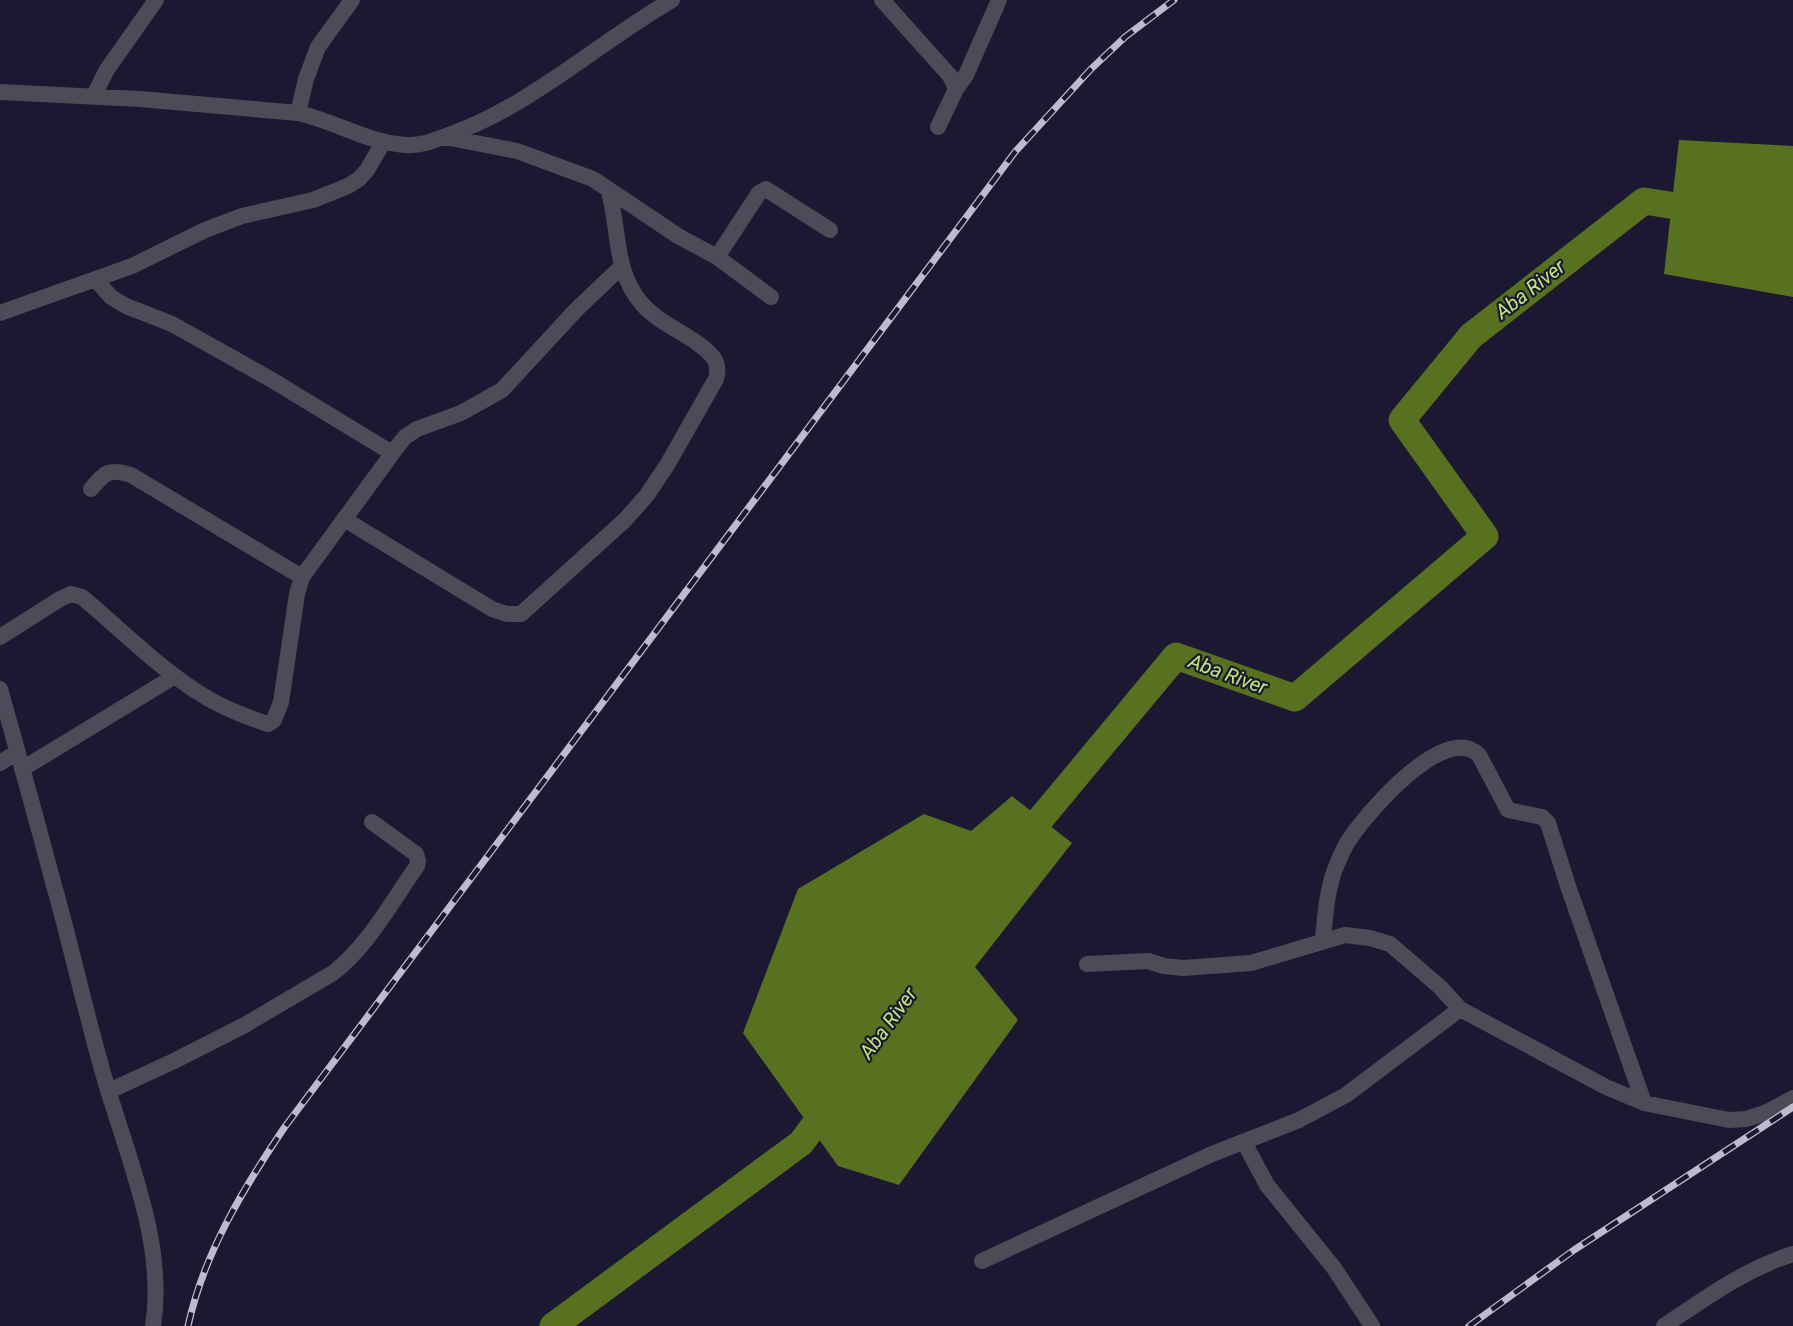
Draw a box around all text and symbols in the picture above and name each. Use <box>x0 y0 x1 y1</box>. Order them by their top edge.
water label: Aba River <box>1490 253 1571 324</box>
water label: Aba River <box>1185 648 1272 700</box>
water label: Aba River <box>854 982 923 1064</box>

